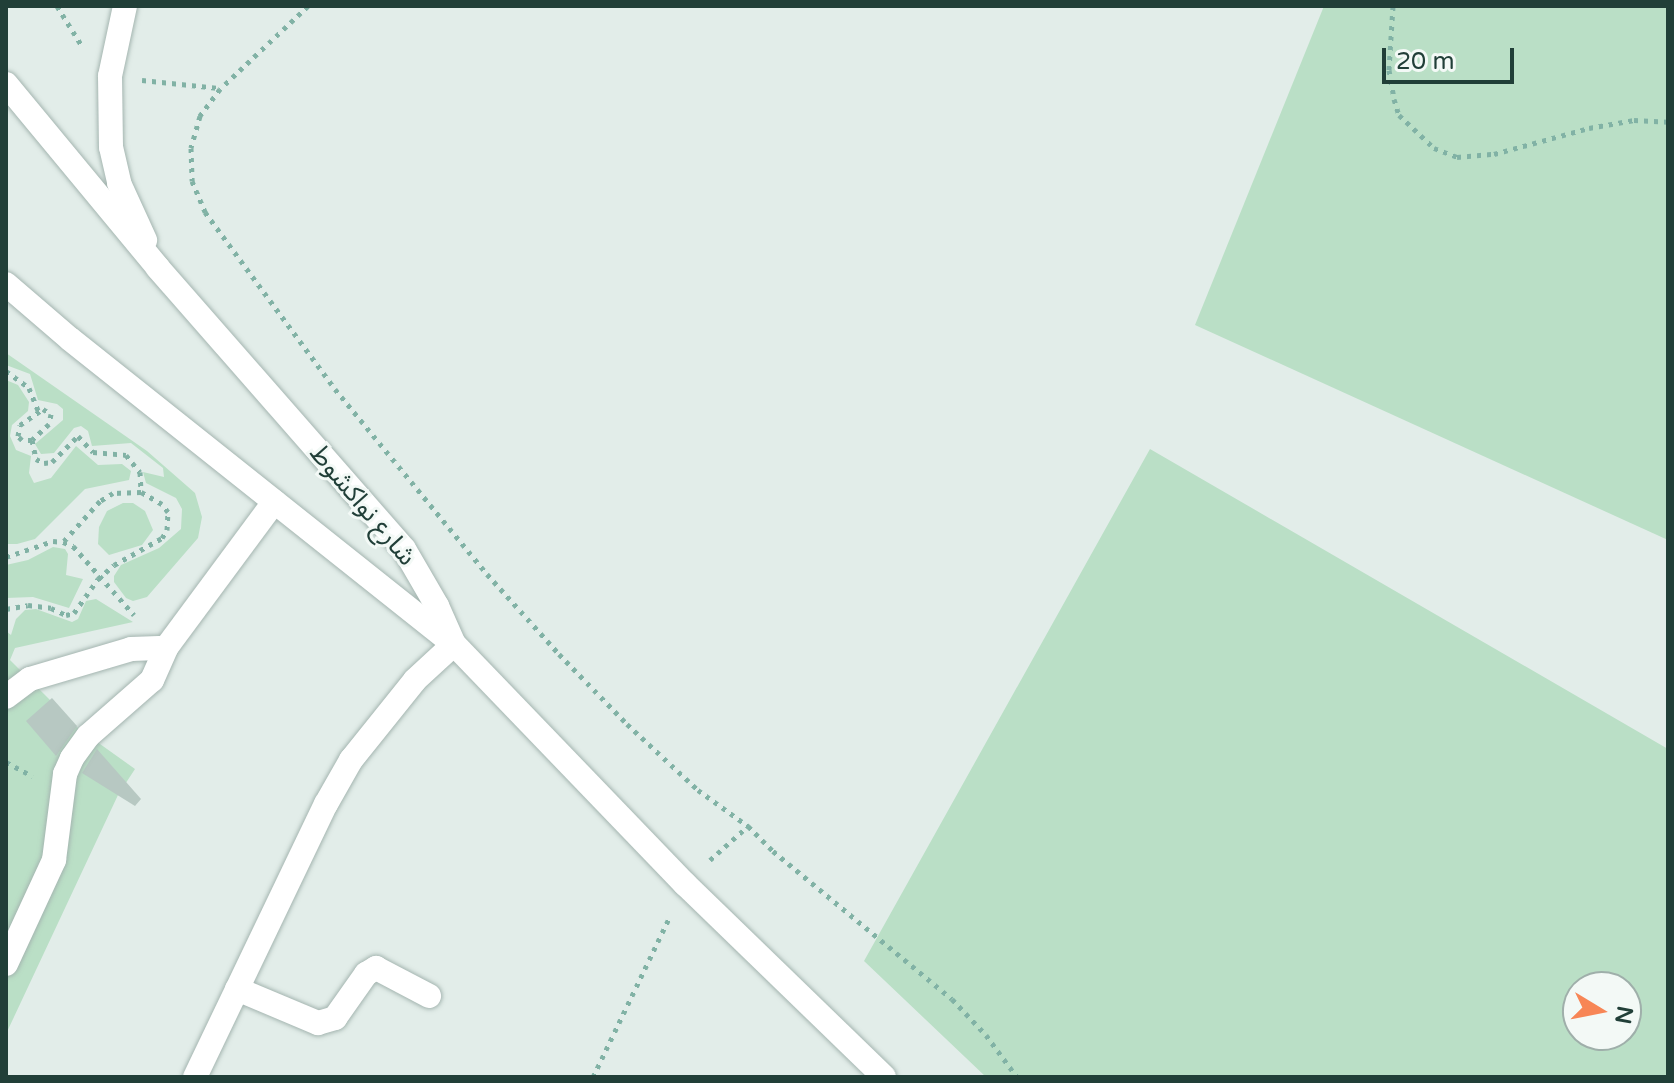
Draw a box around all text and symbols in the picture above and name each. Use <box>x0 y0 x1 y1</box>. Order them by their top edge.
scale bar <box>1386 32 1518 82</box>
text: 20 m <box>1396 47 1454 76</box>
street label: شارع نواكشوط <box>303 438 423 572</box>
north arrow <box>1562 971 1642 1051</box>
text: N <box>1609 1004 1638 1026</box>

